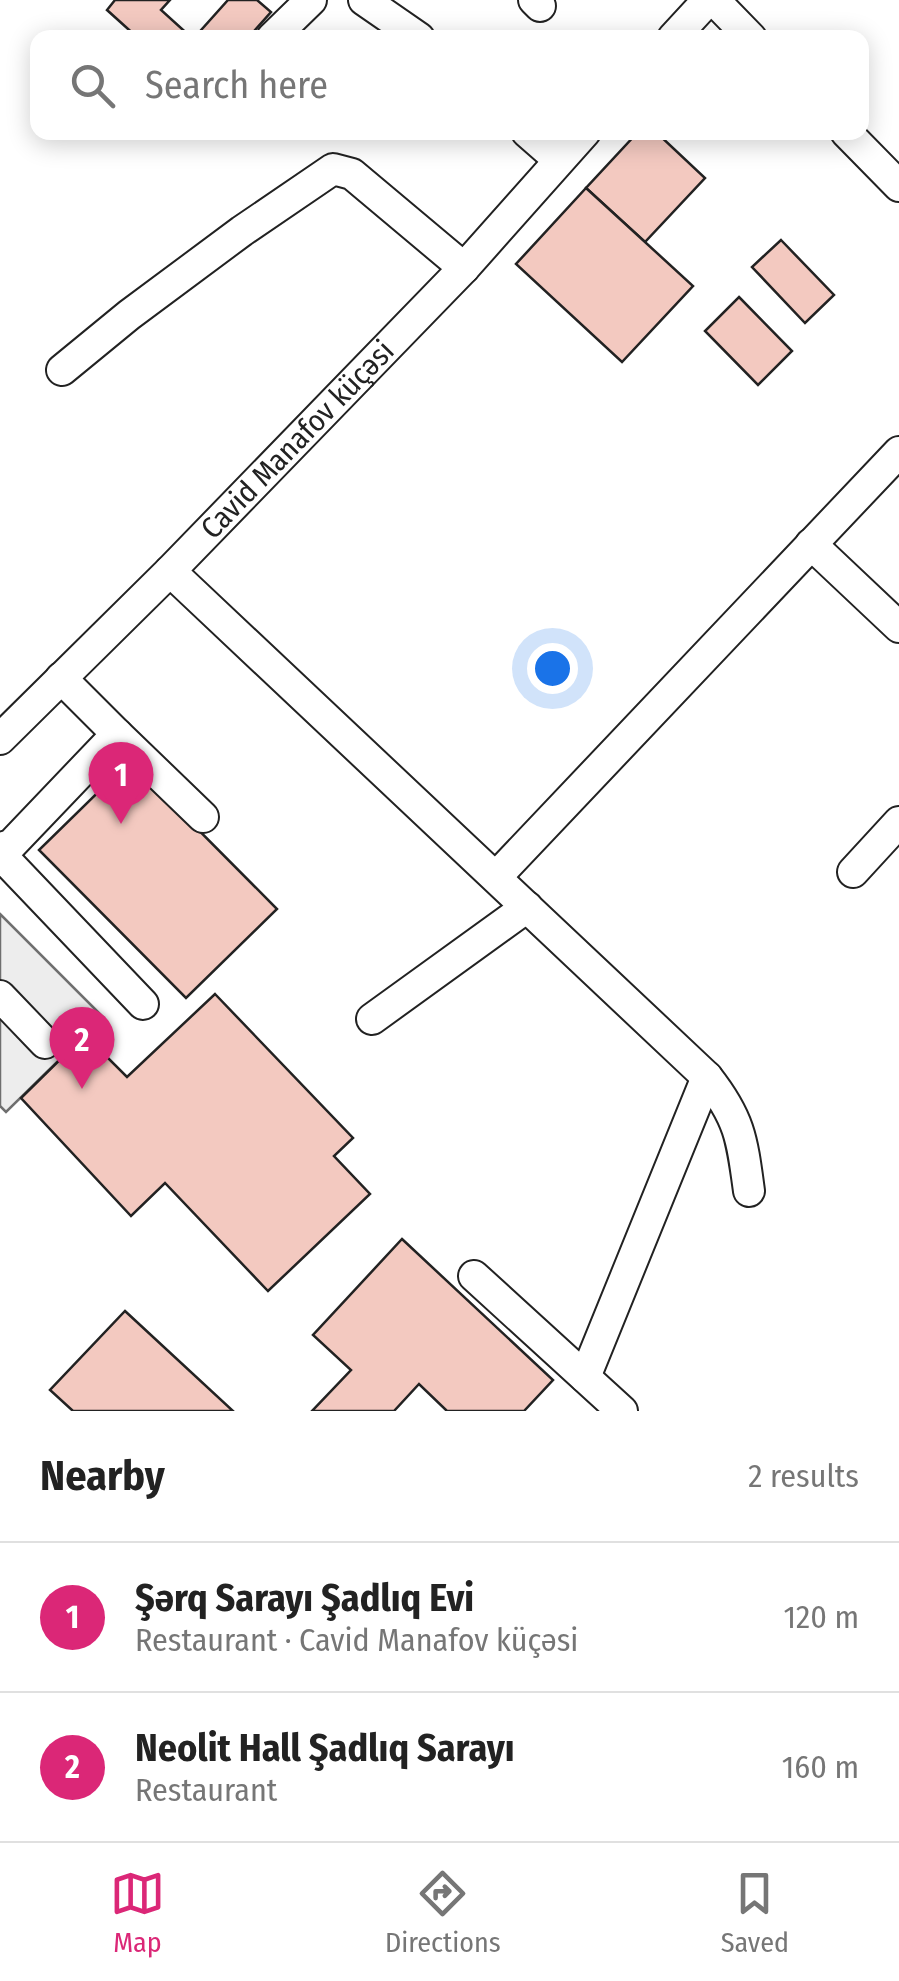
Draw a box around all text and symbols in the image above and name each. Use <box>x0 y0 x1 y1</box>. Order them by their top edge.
search box <box>30 30 869 140</box>
icon: search <box>65 58 120 113</box>
text: Search here <box>145 62 328 108</box>
street label: Cavid Manafov küçəsi <box>193 333 402 546</box>
your location <box>527 643 578 694</box>
pin: 1 <box>88 742 154 824</box>
pin: 2 <box>49 1006 114 1089</box>
text: Nearby <box>40 1451 165 1501</box>
text: 2 results <box>748 1457 859 1495</box>
text: Şərq Sarayı Şadlıq Evi <box>135 1575 474 1621</box>
text: 1 <box>66 1598 79 1636</box>
text: 120 m <box>784 1598 859 1636</box>
text: Restaurant · Cavid Manafov küçəsi <box>135 1621 578 1659</box>
text: Neolit Hall Şadlıq Sarayı <box>135 1725 515 1771</box>
text: 2 <box>65 1748 80 1786</box>
text: 160 m <box>782 1748 859 1786</box>
text: Restaurant <box>135 1771 277 1809</box>
tab: Map <box>110 1866 165 1959</box>
tab: Directions <box>385 1866 501 1959</box>
tab: Saved <box>721 1866 789 1959</box>

